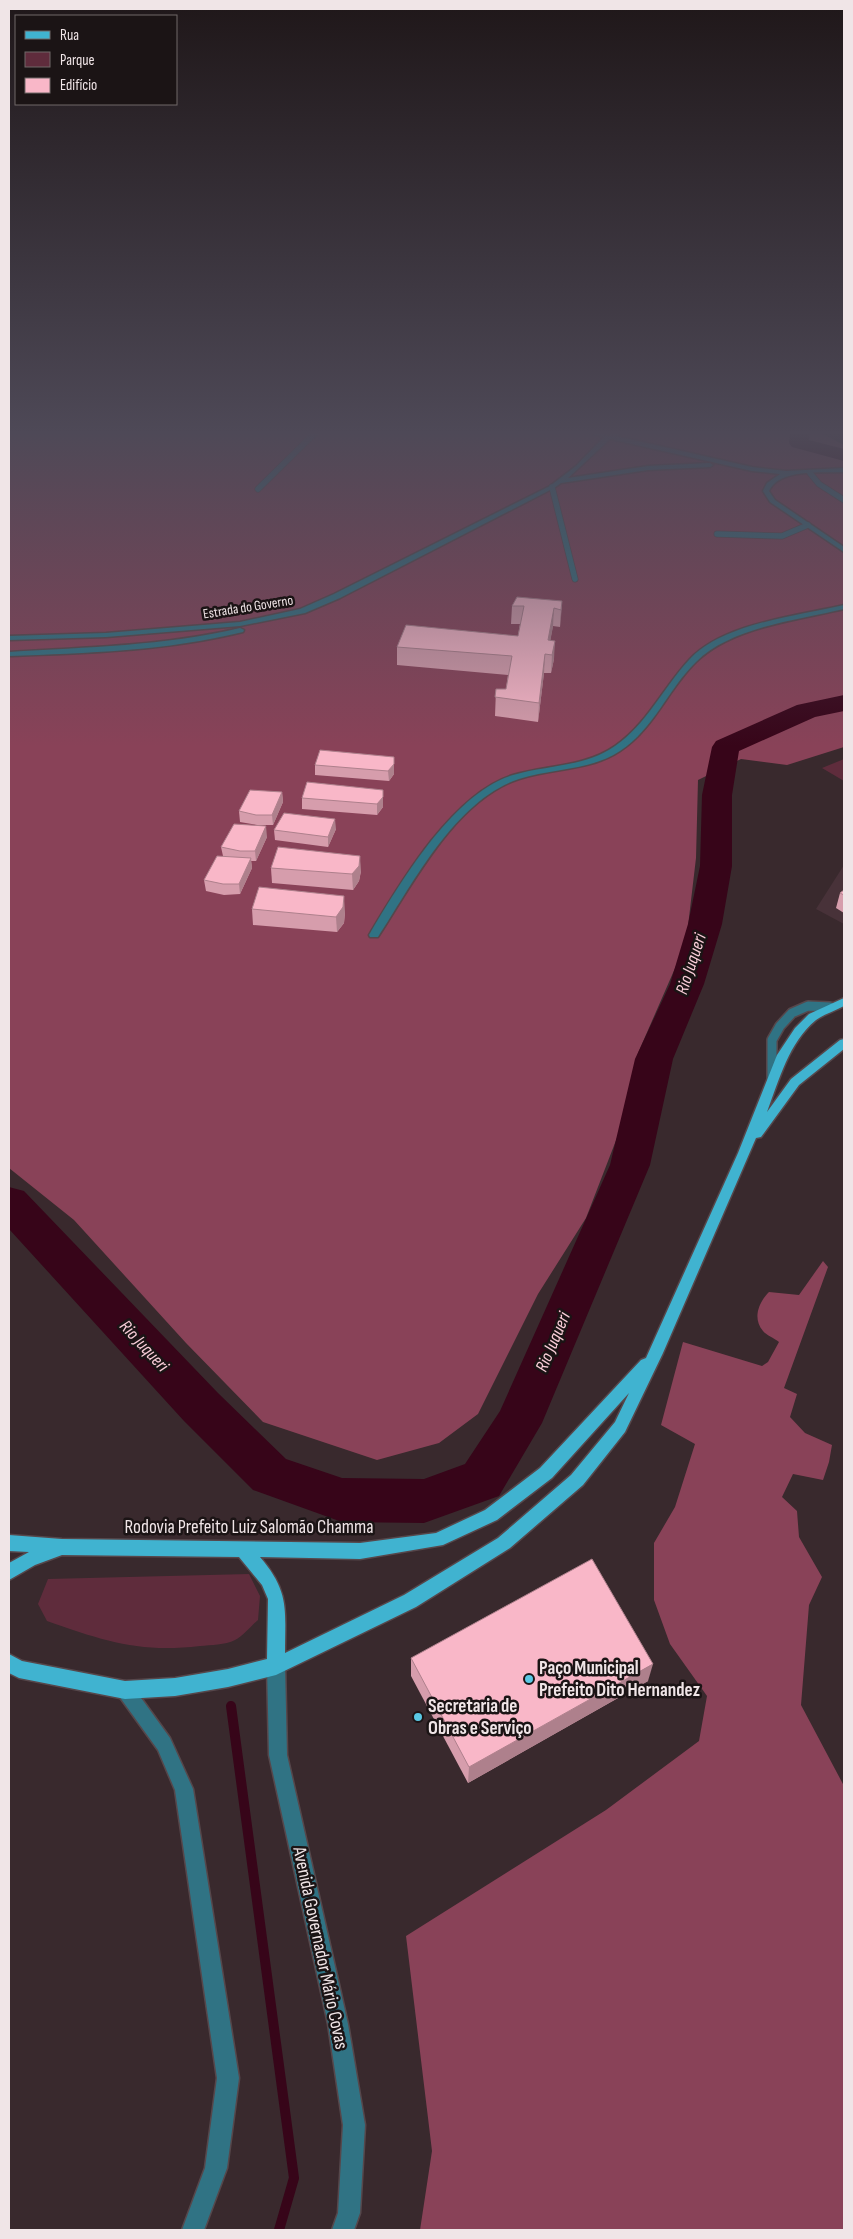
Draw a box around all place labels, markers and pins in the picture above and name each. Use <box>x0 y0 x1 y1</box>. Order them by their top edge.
place label: Paço Municipal Prefeito Dito Hernandez <box>539 1657 700 1702</box>
marker: Paço Municipal Prefeito Dito Hernandez <box>523 1673 535 1685</box>
place label: Secretaria de Obras e Serviço <box>428 1695 532 1740</box>
marker: Secretaria de Obras e Serviço <box>412 1711 424 1723</box>

